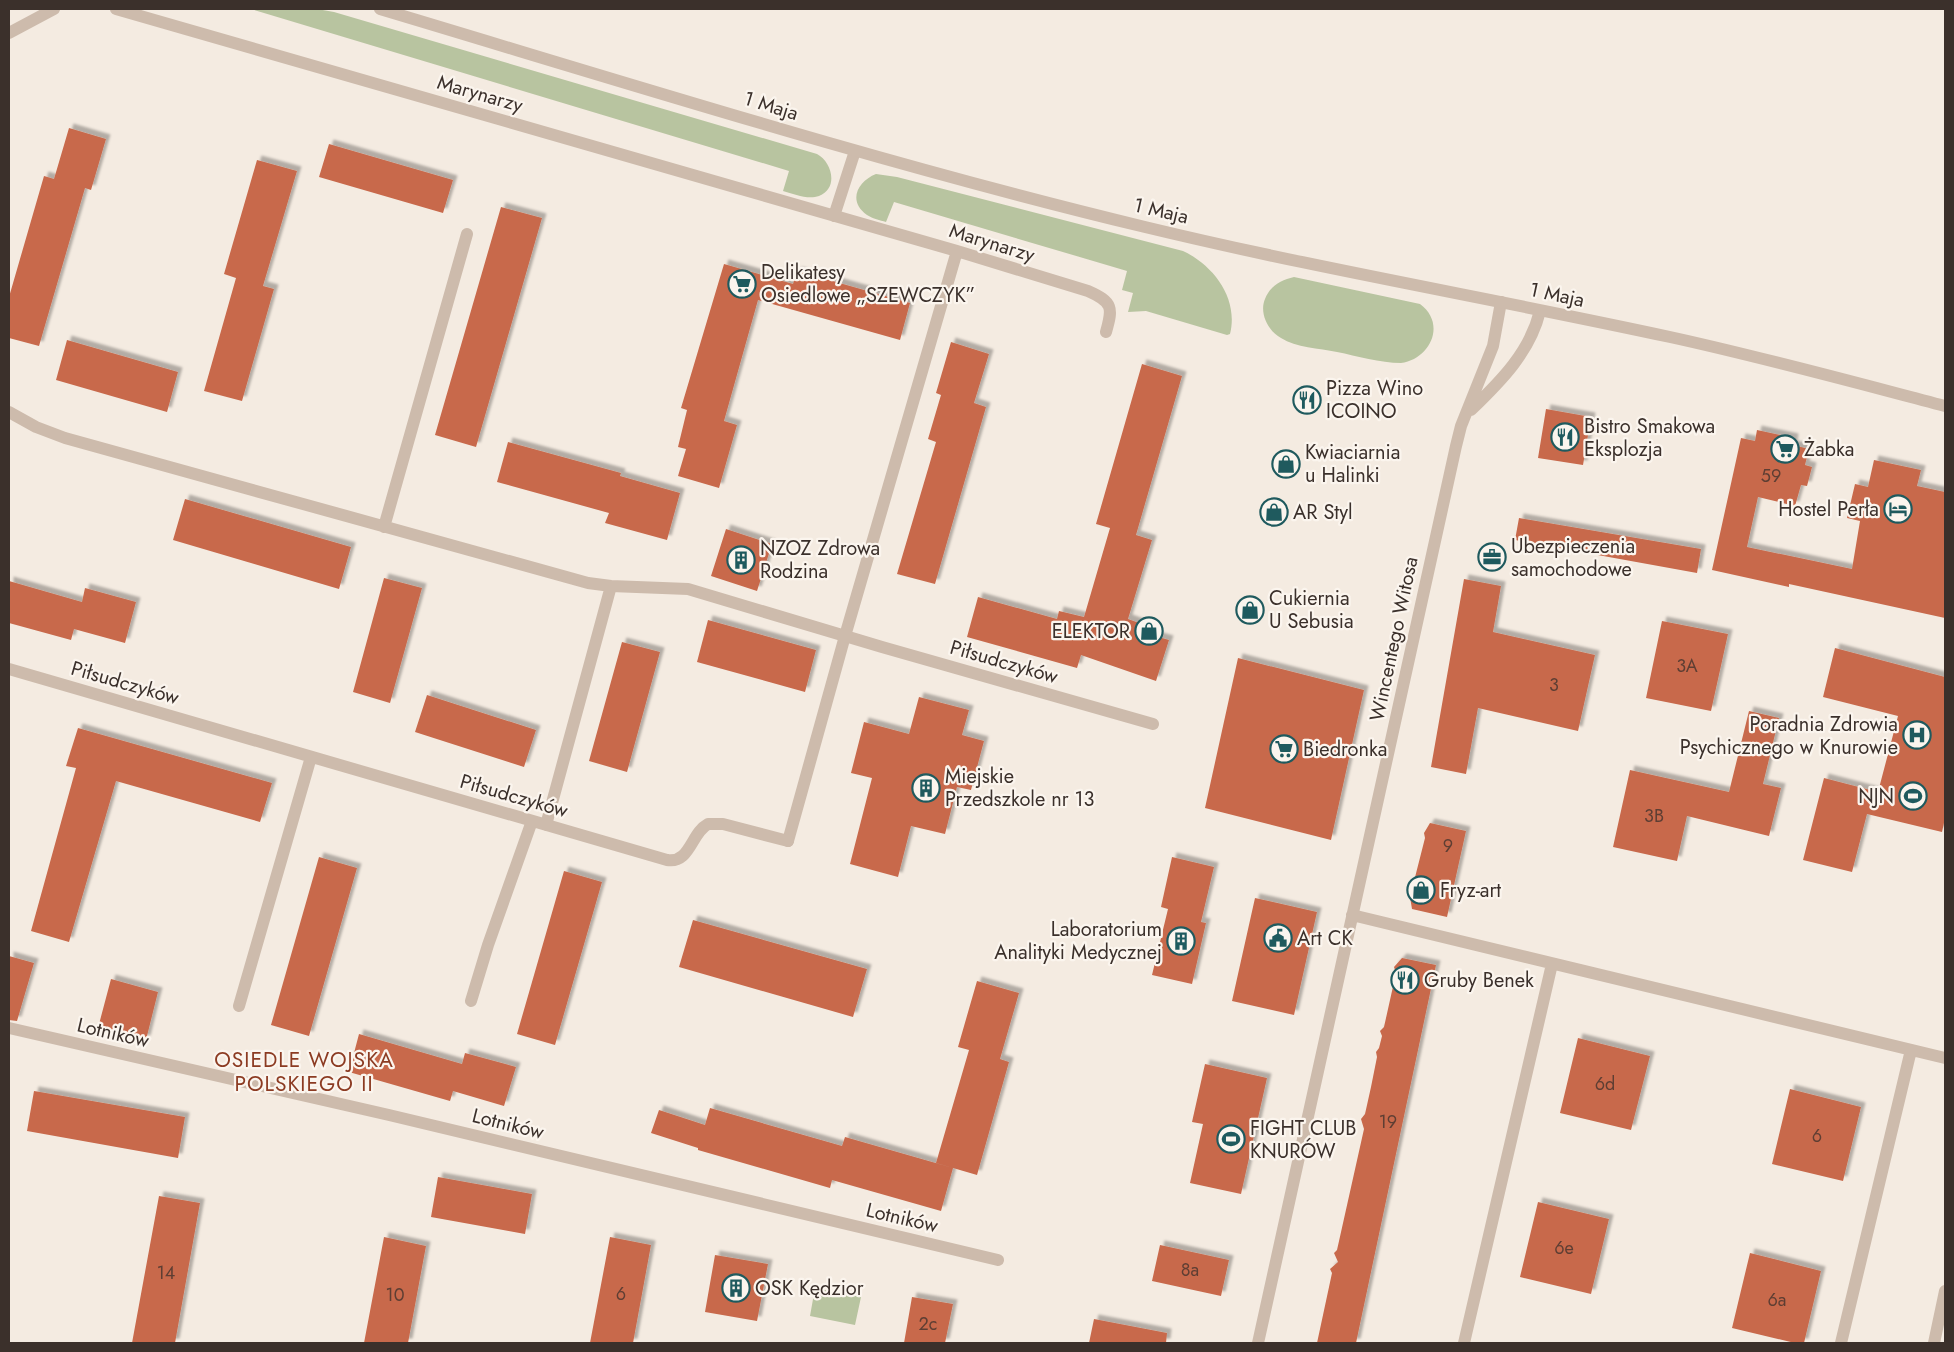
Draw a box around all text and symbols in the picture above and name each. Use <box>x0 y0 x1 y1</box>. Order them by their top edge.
street label: Marynarzy <box>434 68 526 120</box>
street label: 1 Maja <box>740 84 802 128</box>
street label: 1 Maja <box>1131 191 1191 231</box>
street label: Marynarzy <box>946 216 1038 270</box>
place label: Delikatesy Osiedlowe „SZEWCZYK” <box>761 258 975 310</box>
supermarket icon: Delikatesy Osiedlowe „SZEWCZYK” <box>727 269 757 299</box>
street label: 1 Maja <box>1527 275 1587 315</box>
place label: Pizza Wino ICOINO <box>1326 374 1423 426</box>
restaurant icon: Pizza Wino ICOINO <box>1292 385 1322 415</box>
place label: Bistro Smakowa Eksplozja <box>1584 412 1715 464</box>
restaurant icon: Bistro Smakowa Eksplozja <box>1550 422 1580 452</box>
supermarket icon: Żabka <box>1770 434 1800 464</box>
place label: Żabka <box>1804 435 1854 464</box>
place label: Kwiaciarnia u Halinki <box>1305 438 1400 490</box>
shop icon: Kwiaciarnia u Halinki <box>1271 449 1301 479</box>
house number: 59 <box>1761 463 1781 489</box>
hotel icon: Hostel Perła <box>1883 494 1913 524</box>
place label: Hostel Perła <box>1778 495 1879 524</box>
shop icon: AR Styl <box>1259 497 1289 527</box>
place label: AR Styl <box>1293 498 1353 527</box>
place label: Ubezpieczenia samochodowe <box>1511 532 1635 584</box>
place label: NZOZ Zdrowa Rodzina <box>760 534 880 586</box>
office icon: Ubezpieczenia samochodowe <box>1477 542 1507 572</box>
building icon: NZOZ Zdrowa Rodzina <box>726 545 756 575</box>
street label: Wincentego Witosa <box>1362 554 1426 724</box>
place label: Cukiernia U Sebusia <box>1269 584 1354 636</box>
shop icon: Cukiernia U Sebusia <box>1235 595 1265 625</box>
shop icon: ELEKTOR <box>1134 616 1164 646</box>
place label: ELEKTOR <box>1052 617 1130 646</box>
street label: Piłsudczyków <box>947 633 1062 691</box>
house number: 3A <box>1676 653 1698 679</box>
street label: Piłsudczyków <box>68 654 183 712</box>
house number: 3 <box>1549 672 1559 698</box>
place label: Poradnia Zdrowia Psychicznego w Knurowie <box>1680 710 1898 762</box>
hospital icon: Poradnia Zdrowia Psychicznego w Knurowie <box>1902 720 1932 750</box>
supermarket icon: Biedronka <box>1269 734 1299 764</box>
place label: Biedronka <box>1303 735 1387 764</box>
place label: Miejskie Przedszkole nr 13 <box>945 762 1095 814</box>
street label: Piłsudczyków <box>457 767 572 825</box>
building icon: Miejskie Przedszkole nr 13 <box>911 773 941 803</box>
sports icon: NJN <box>1898 781 1928 811</box>
place label: NJN <box>1858 782 1894 811</box>
house number: 3B <box>1644 803 1664 829</box>
house number: 9 <box>1443 833 1453 859</box>
shop icon: Fryz-art <box>1406 875 1436 905</box>
place label: Fryz-art <box>1440 876 1501 905</box>
place label: Laboratorium Analityki Medycznej <box>994 915 1162 967</box>
public building icon: Art CK <box>1263 923 1293 953</box>
place label: Art CK <box>1297 924 1354 953</box>
building icon: Laboratorium Analityki Medycznej <box>1166 926 1196 956</box>
restaurant icon: Gruby Benek <box>1390 965 1420 995</box>
place label: Gruby Benek <box>1424 966 1534 995</box>
street label: Lotników <box>74 1011 152 1055</box>
district label: OSIEDLE WOJSKA POLSKIEGO II <box>214 1045 394 1099</box>
house number: 6d <box>1595 1071 1615 1097</box>
street label: Lotników <box>469 1101 547 1147</box>
house number: 19 <box>1379 1109 1397 1135</box>
place label: FIGHT CLUB KNURÓW <box>1250 1114 1356 1166</box>
house number: 6 <box>1812 1123 1822 1149</box>
sports icon: FIGHT CLUB KNURÓW <box>1216 1124 1246 1154</box>
street label: Lotników <box>863 1196 941 1240</box>
house number: 6e <box>1554 1235 1574 1261</box>
house number: 8a <box>1181 1257 1199 1283</box>
house number: 14 <box>157 1260 175 1286</box>
building icon: OSK Kędzior <box>721 1273 751 1303</box>
place label: OSK Kędzior <box>755 1274 864 1303</box>
house number: 6 <box>616 1281 626 1307</box>
house number: 10 <box>386 1282 405 1308</box>
house number: 6a <box>1767 1287 1787 1313</box>
house number: 2c <box>919 1311 937 1337</box>

